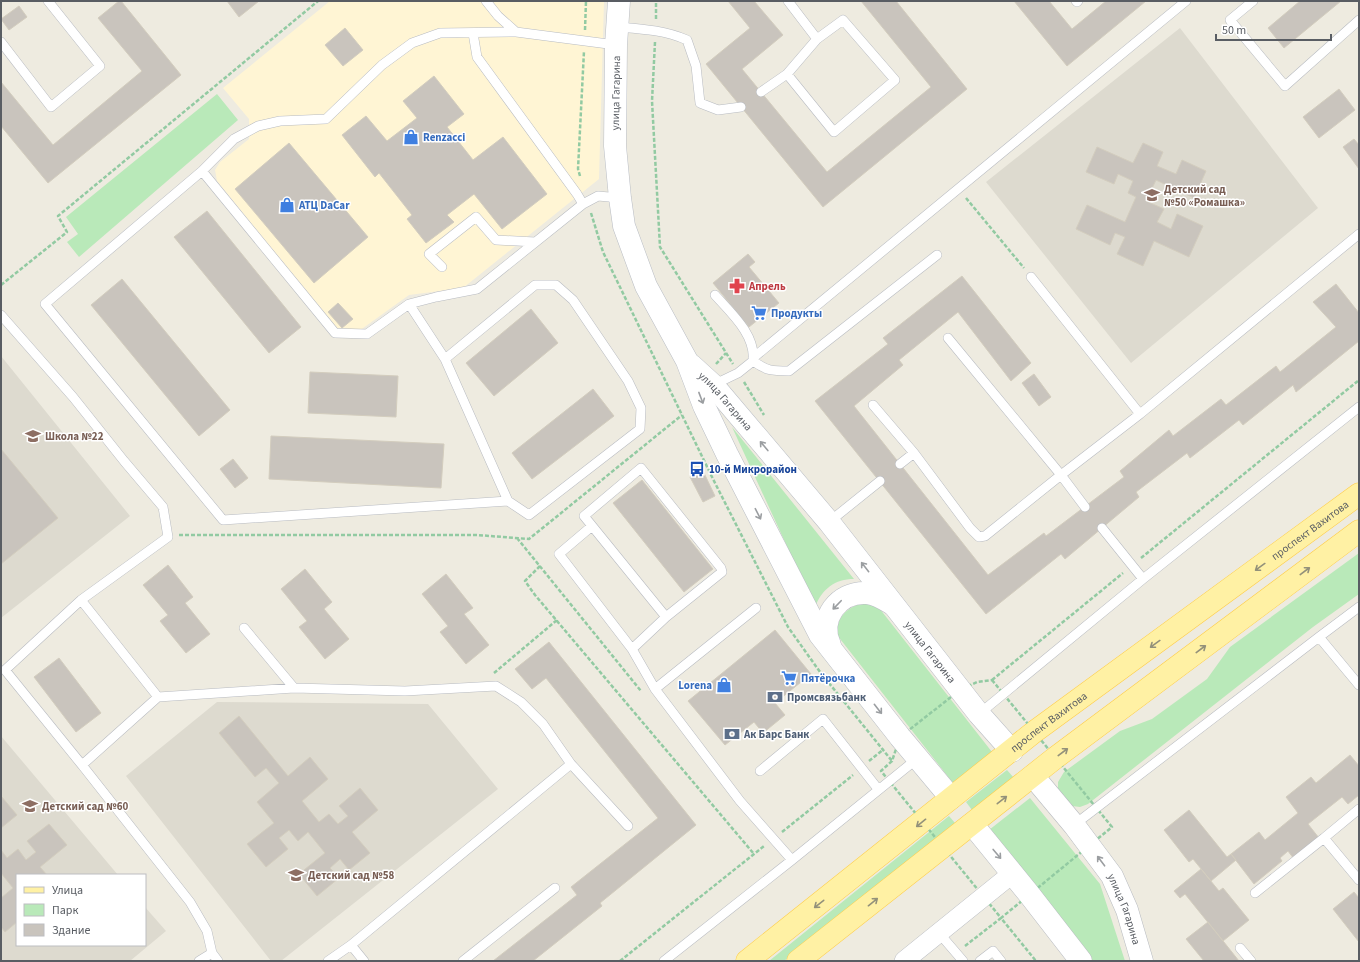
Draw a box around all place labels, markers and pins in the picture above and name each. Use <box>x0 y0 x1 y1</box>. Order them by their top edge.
shop icon: Renzacci <box>402 128 420 146</box>
place label: Renzacci <box>423 130 465 145</box>
place label: Детский сад №50 «Ромашка» <box>1164 182 1245 210</box>
school or university icon: Детский сад №50 «Ромашка» <box>1143 186 1161 204</box>
shop icon: АТЦ DaСar <box>278 196 296 214</box>
place label: АТЦ DaСar <box>298 198 350 213</box>
pharmacy icon: Апрель <box>728 277 746 295</box>
place label: Апрель <box>748 279 786 294</box>
supermarket icon: Продукты <box>750 304 768 322</box>
place label: Продукты <box>771 306 822 321</box>
school or university icon: Школа №22 <box>24 427 42 445</box>
place label: Школа №22 <box>45 429 104 444</box>
bus stop icon: 10-й Микрорайон <box>688 460 706 478</box>
place label: 10-й Микрорайон <box>709 462 797 477</box>
supermarket icon: Пятёрочка <box>780 669 798 687</box>
place label: Пятёрочка <box>801 671 856 686</box>
shop icon: Lorena <box>715 676 733 694</box>
place label: Lorena <box>678 678 712 693</box>
bank icon: Промсвязьбанк <box>766 688 784 706</box>
place label: Промсвязьбанк <box>787 690 866 705</box>
bank icon: Ак Барс Банк <box>723 725 741 743</box>
place label: Ак Барс Банк <box>743 727 809 742</box>
school or university icon: Детский сад №60 <box>21 797 39 815</box>
place label: Детский сад №60 <box>42 799 128 814</box>
school or university icon: Детский сад №58 <box>287 866 305 884</box>
place label: Детский сад №58 <box>308 868 394 883</box>

